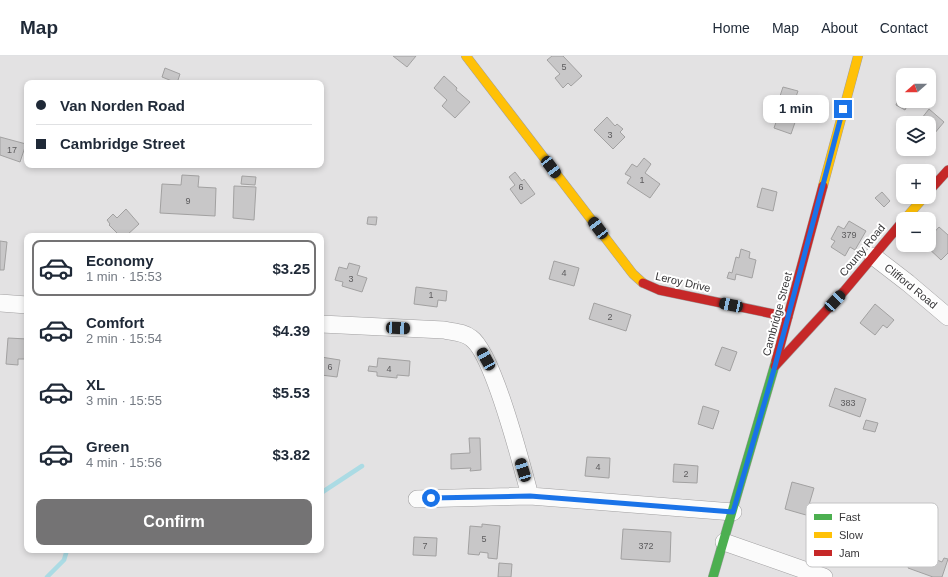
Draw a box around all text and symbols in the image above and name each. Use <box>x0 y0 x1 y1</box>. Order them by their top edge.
text: Map <box>20 17 58 38</box>
text: Home <box>713 20 750 36</box>
text: Map <box>772 20 799 36</box>
text: About <box>821 20 858 36</box>
text: Contact <box>880 20 928 36</box>
house number: 5 <box>561 62 567 72</box>
north arrow <box>896 68 936 108</box>
map controls <box>896 68 936 252</box>
callout: 1 min <box>763 95 829 123</box>
text: Van Norden Road <box>60 97 185 114</box>
route end <box>834 100 852 118</box>
text: 1 min <box>779 101 813 116</box>
button: layers <box>896 116 936 156</box>
house number: 3 <box>607 130 613 140</box>
text: Cambridge Street <box>60 135 185 152</box>
house number: 17 <box>7 145 17 155</box>
car <box>539 154 563 180</box>
button: + <box>896 164 936 204</box>
house number: 1 <box>639 175 645 185</box>
house number: 6 <box>518 182 524 192</box>
house number: 9 <box>185 196 191 206</box>
button: − <box>896 212 936 252</box>
car <box>586 215 610 241</box>
street label: County Road <box>837 222 887 278</box>
house number: 379 <box>841 230 857 240</box>
icon: car <box>38 250 74 286</box>
text: Economy <box>86 252 154 269</box>
text: $3.25 <box>272 260 310 277</box>
street label: Clifford Road <box>882 261 940 311</box>
house number: 4 <box>561 268 567 278</box>
text: 1 min · 15:53 <box>86 269 162 284</box>
street label: Leroy Drive <box>654 270 712 294</box>
street label: Cambridge Street <box>760 271 794 357</box>
house number: 3 <box>348 274 354 284</box>
car <box>822 288 848 314</box>
house number: 1 <box>428 290 434 300</box>
car <box>718 297 744 313</box>
icon: car <box>38 312 74 348</box>
house number: 2 <box>607 312 613 322</box>
text: Comfort <box>86 314 144 331</box>
car <box>386 321 410 335</box>
text: $4.39 <box>272 322 310 339</box>
text: 2 min · 15:54 <box>86 331 162 346</box>
car <box>475 346 497 372</box>
house number: 6 <box>327 362 333 372</box>
house number: 4 <box>386 364 392 374</box>
icon: car <box>38 374 74 410</box>
text: XL <box>86 376 105 393</box>
text: $5.53 <box>272 384 310 401</box>
text: 3 min · 15:55 <box>86 393 162 408</box>
house number: 383 <box>840 398 856 408</box>
icon: car <box>38 436 74 472</box>
text: Green <box>86 438 129 455</box>
text: $3.82 <box>272 446 310 463</box>
text: 4 min · 15:56 <box>86 455 162 470</box>
car <box>514 457 532 483</box>
house number: 4 <box>595 462 601 472</box>
house number: 2 <box>683 469 689 479</box>
route start <box>422 489 440 507</box>
button: Confirm <box>36 499 312 545</box>
legend <box>806 503 938 567</box>
text: Fast <box>839 511 860 523</box>
text: Slow <box>839 529 863 541</box>
house number: 5 <box>481 534 487 544</box>
house number: 7 <box>422 541 428 551</box>
house number: 372 <box>638 541 654 551</box>
text: Jam <box>839 547 860 559</box>

